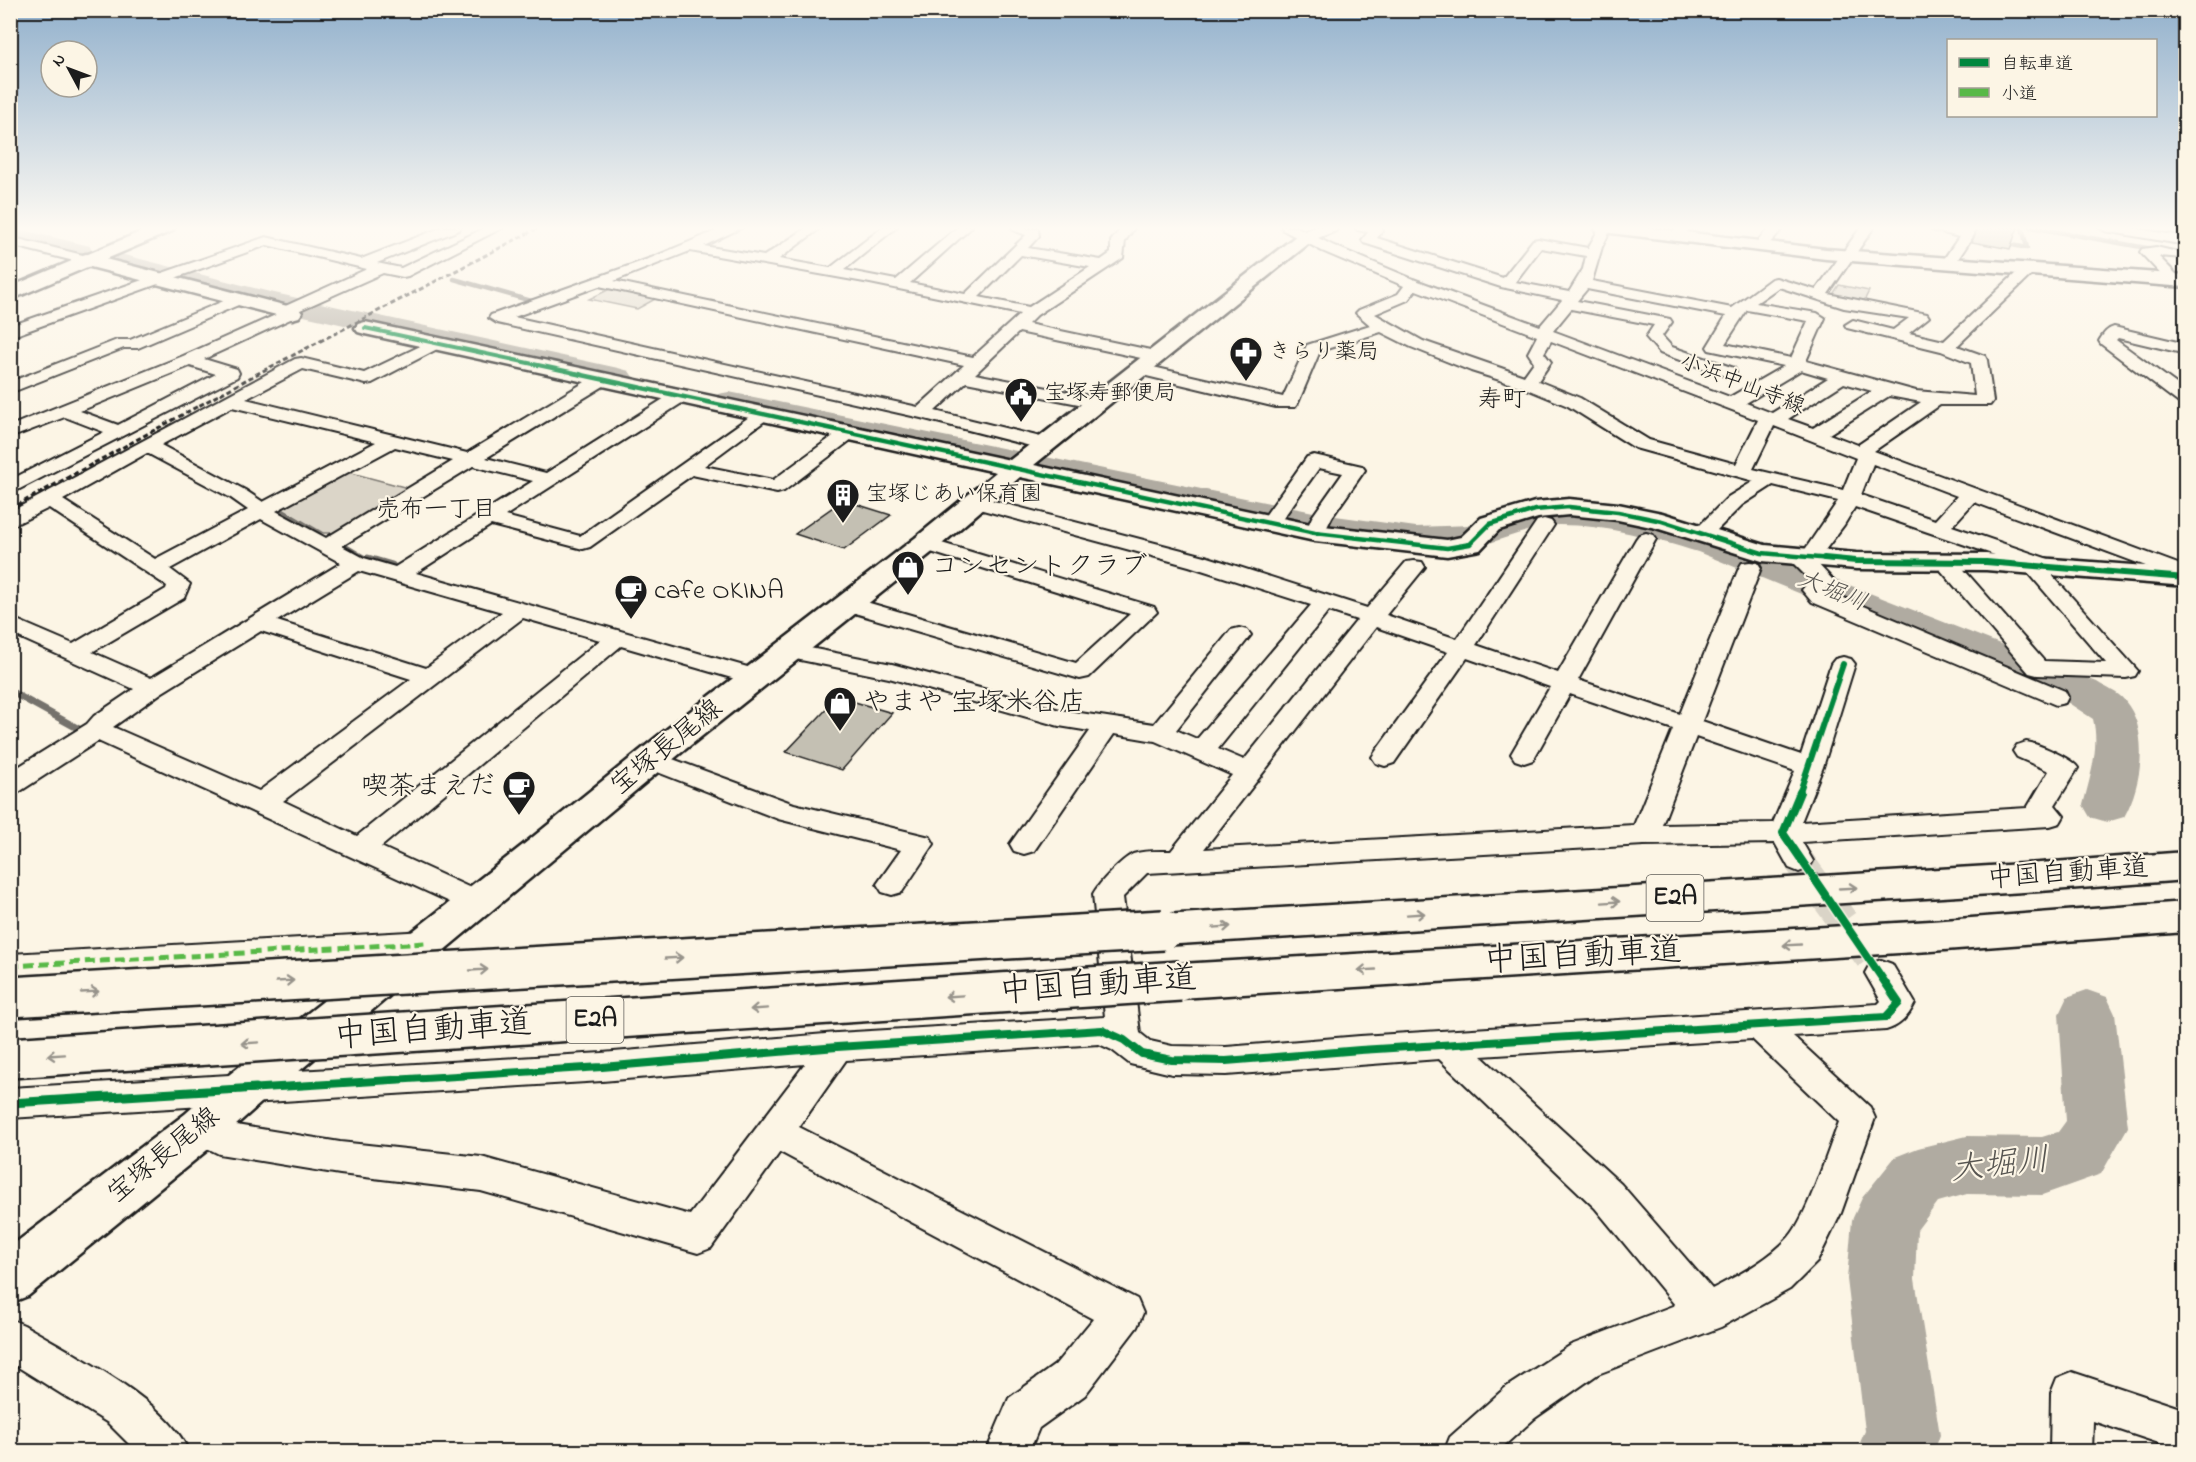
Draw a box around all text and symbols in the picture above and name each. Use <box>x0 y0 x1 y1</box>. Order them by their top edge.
north arrow <box>39 39 99 99</box>
legend <box>1947 39 2157 117</box>
text: N <box>47 48 72 72</box>
text: 自転車道 <box>2001 52 2073 78</box>
text: 小道 <box>2001 82 2037 108</box>
pharmacy icon: きらり薬局 <box>1228 335 1264 382</box>
place label: きらり薬局 <box>1269 337 1379 369</box>
street label: 小浜中山寺線 <box>1675 346 1809 424</box>
public building icon: 宝塚寿郵便局 <box>1003 376 1039 423</box>
place label: 宝塚寿郵便局 <box>1044 378 1176 410</box>
district label: 寿町 <box>1478 383 1526 418</box>
building icon: 宝塚じあい保育園 <box>825 477 861 524</box>
place label: 宝塚じあい保育園 <box>866 479 1042 511</box>
district label: 売布一丁目 <box>376 493 496 528</box>
place label: コンセントクラブ <box>931 548 1148 587</box>
shop icon: コンセントクラブ <box>890 549 926 596</box>
water label: 大堀川 <box>1792 562 1872 622</box>
place label: cafe OKINA <box>654 572 784 611</box>
cafe icon: cafe OKINA <box>613 573 649 620</box>
place label: やまや 宝塚米谷店 <box>863 684 1086 723</box>
shop icon: やまや 宝塚米谷店 <box>822 685 858 732</box>
street label: 宝塚長尾線 <box>602 690 732 806</box>
place label: 喫茶まえだ <box>361 768 496 807</box>
cafe icon: 喫茶まえだ <box>501 769 537 816</box>
street label: 中国自動車道 <box>1986 849 2150 899</box>
road number: E2A <box>1646 875 1704 921</box>
one-way arrow <box>1837 882 1857 893</box>
one-way arrow <box>1601 896 1621 907</box>
one-way arrow <box>1406 909 1426 920</box>
one-way arrow <box>1211 921 1231 932</box>
street label: 中国自動車道 <box>1483 928 1683 986</box>
one-way arrow <box>1782 939 1802 950</box>
one-way arrow <box>663 953 683 964</box>
street label: 中国自動車道 <box>998 955 1198 1017</box>
one-way arrow <box>469 964 489 975</box>
one-way arrow <box>1357 964 1377 975</box>
one-way arrow <box>274 975 294 986</box>
one-way arrow <box>79 986 99 997</box>
one-way arrow <box>944 991 964 1002</box>
road number: E2A <box>566 997 624 1043</box>
street label: 中国自動車道 <box>333 1000 533 1062</box>
one-way arrow <box>750 1004 770 1015</box>
one-way arrow <box>241 1037 261 1048</box>
one-way arrow <box>46 1050 66 1061</box>
street label: 宝塚長尾線 <box>99 1098 229 1214</box>
water label: 大堀川 <box>1948 1137 2052 1195</box>

